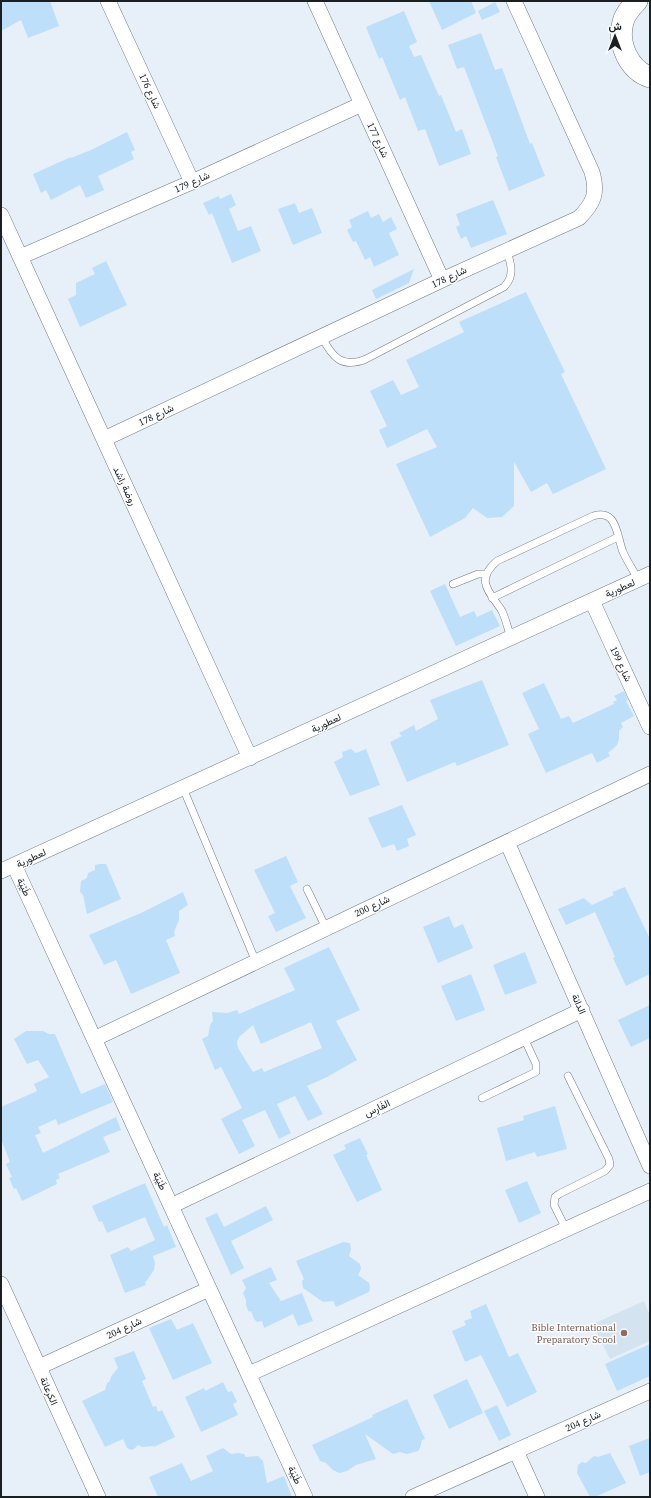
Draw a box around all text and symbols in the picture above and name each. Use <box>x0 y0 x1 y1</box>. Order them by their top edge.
north arrow <box>595 16 635 56</box>
text: ش <box>608 19 622 34</box>
street label: شارع 176 <box>136 71 164 111</box>
street label: شارع 177 <box>364 120 392 160</box>
street label: شارع 179 <box>172 168 212 196</box>
street label: شارع 178 <box>429 263 469 291</box>
street label: شارع 178 <box>136 401 176 429</box>
street label: روضة راشد <box>110 464 140 508</box>
street label: لعطورية <box>603 576 637 600</box>
street label: شارع 199 <box>607 644 635 684</box>
street label: لعطورية <box>309 710 343 736</box>
street label: لعطورية <box>14 845 48 871</box>
street label: طَيْبَة <box>14 876 34 899</box>
street label: شارع 200 <box>352 892 392 920</box>
street label: الدانة <box>569 992 589 1016</box>
street label: الفَارِس <box>362 1096 393 1121</box>
street label: طَيْبَة <box>150 1170 170 1193</box>
street label: شارع 204 <box>104 1314 144 1342</box>
place label: Bible International Preparatory Scool <box>531 1321 616 1346</box>
marker: Bible International Preparatory Scool <box>619 1328 629 1338</box>
street label: الكرعانة <box>37 1375 61 1407</box>
street label: شارع 204 <box>563 1407 603 1435</box>
street label: طَيْبَة <box>285 1464 305 1487</box>

